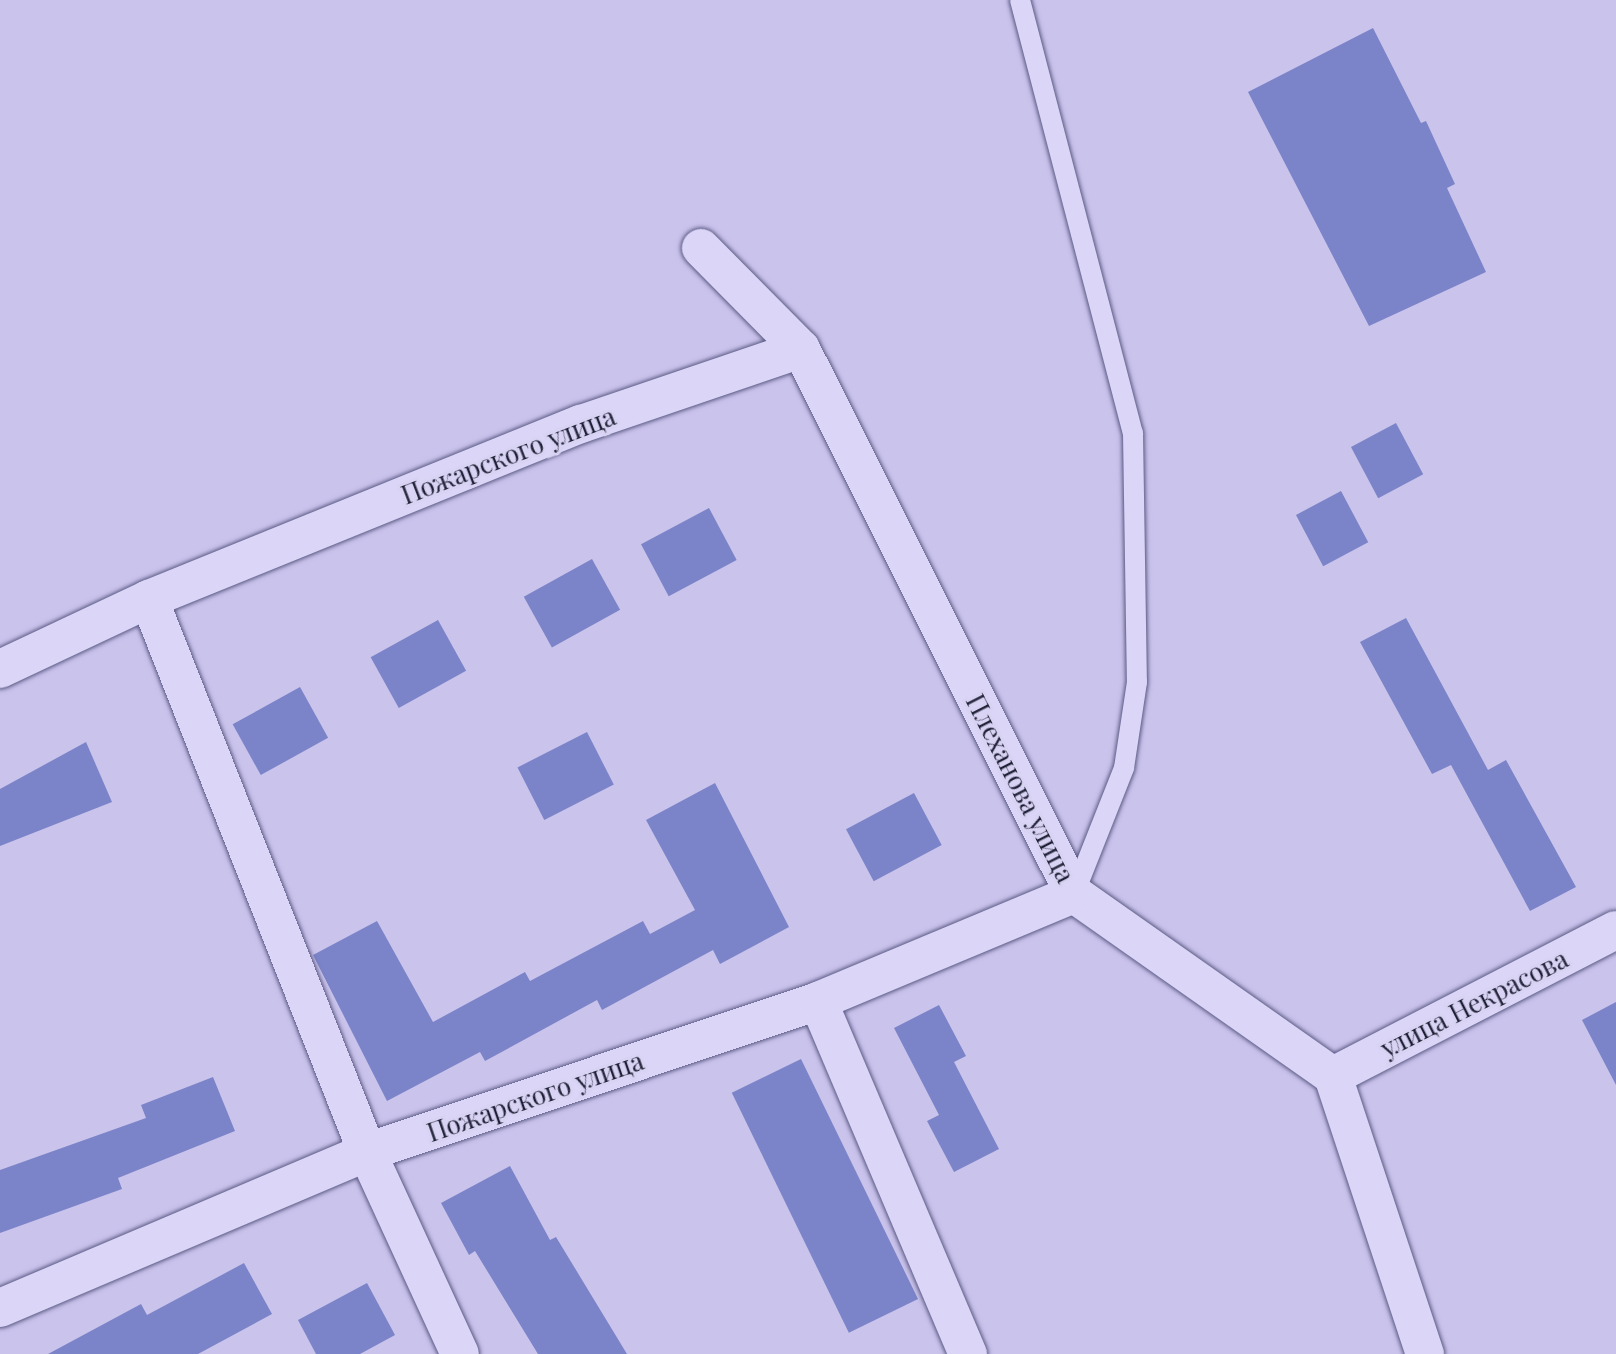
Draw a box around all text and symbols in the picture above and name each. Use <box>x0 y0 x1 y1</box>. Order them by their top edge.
street label: Пожарского улица <box>397 400 619 510</box>
street label: Плеханова улица <box>960 689 1082 887</box>
street label: улица Некрасова <box>1375 942 1573 1064</box>
street label: Пожарского улица <box>423 1044 647 1148</box>

